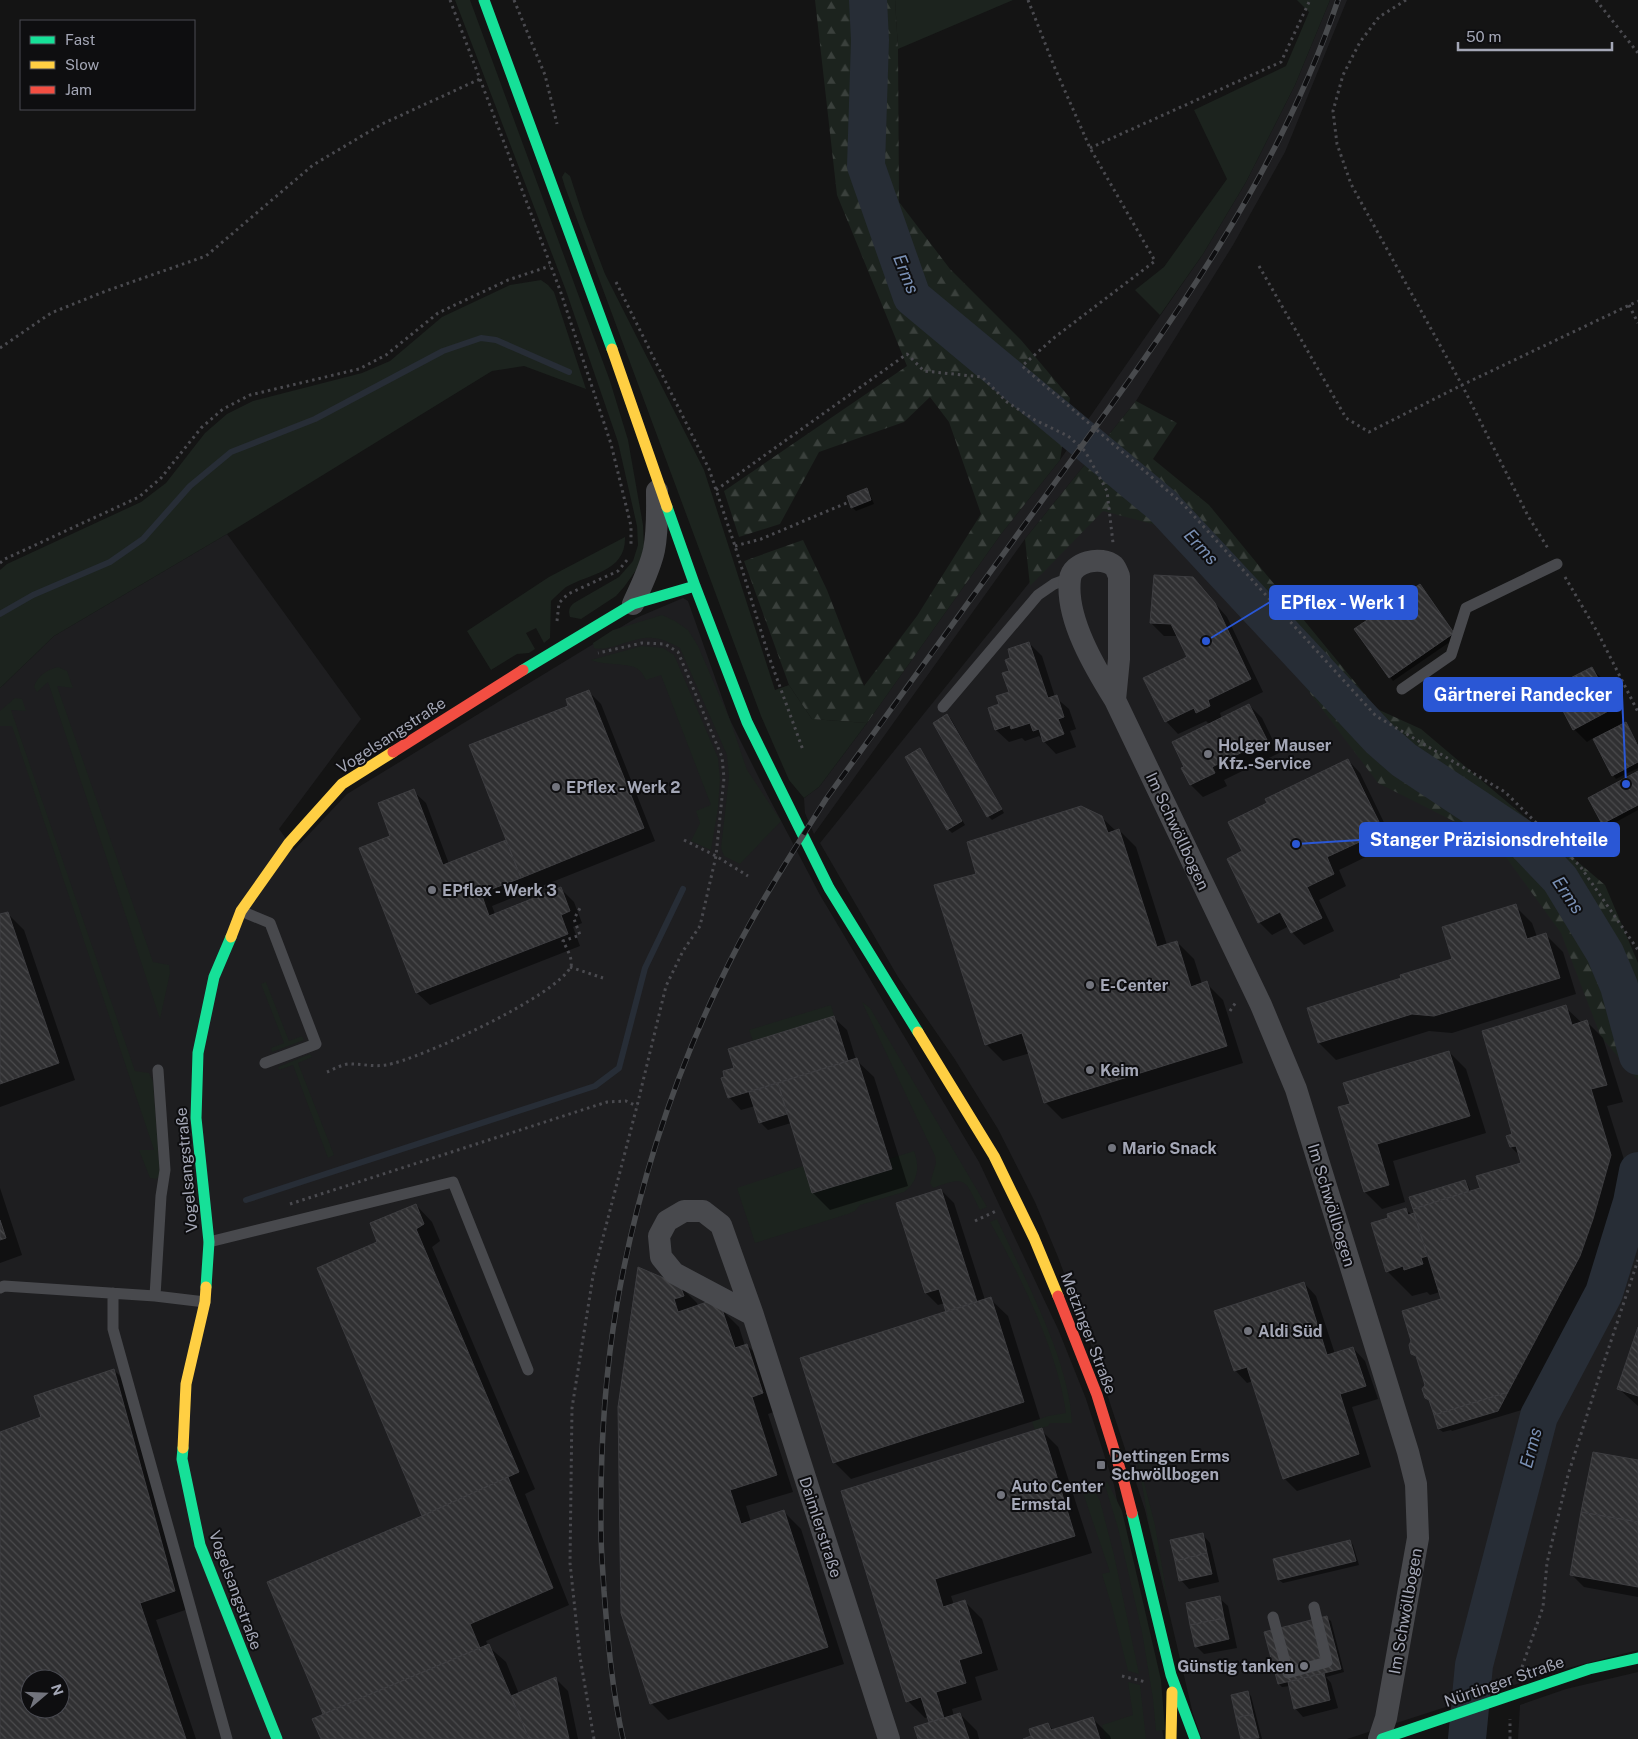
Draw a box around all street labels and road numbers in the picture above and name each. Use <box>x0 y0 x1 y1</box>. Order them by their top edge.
street label: Vogelsangstraße <box>333 693 449 778</box>
street label: Im Schwöllbogen <box>1142 769 1213 893</box>
street label: Vogelsangstraße <box>172 1107 201 1233</box>
street label: Im Schwöllbogen <box>1304 1141 1359 1269</box>
street label: Metzinger Straße <box>1057 1270 1120 1397</box>
street label: Daimlerstraße <box>795 1474 846 1580</box>
street label: Vogelsangstraße <box>205 1528 266 1652</box>
street label: Im Schwöllbogen <box>1385 1547 1426 1676</box>
street label: Nürtinger Straße <box>1442 1652 1567 1711</box>

